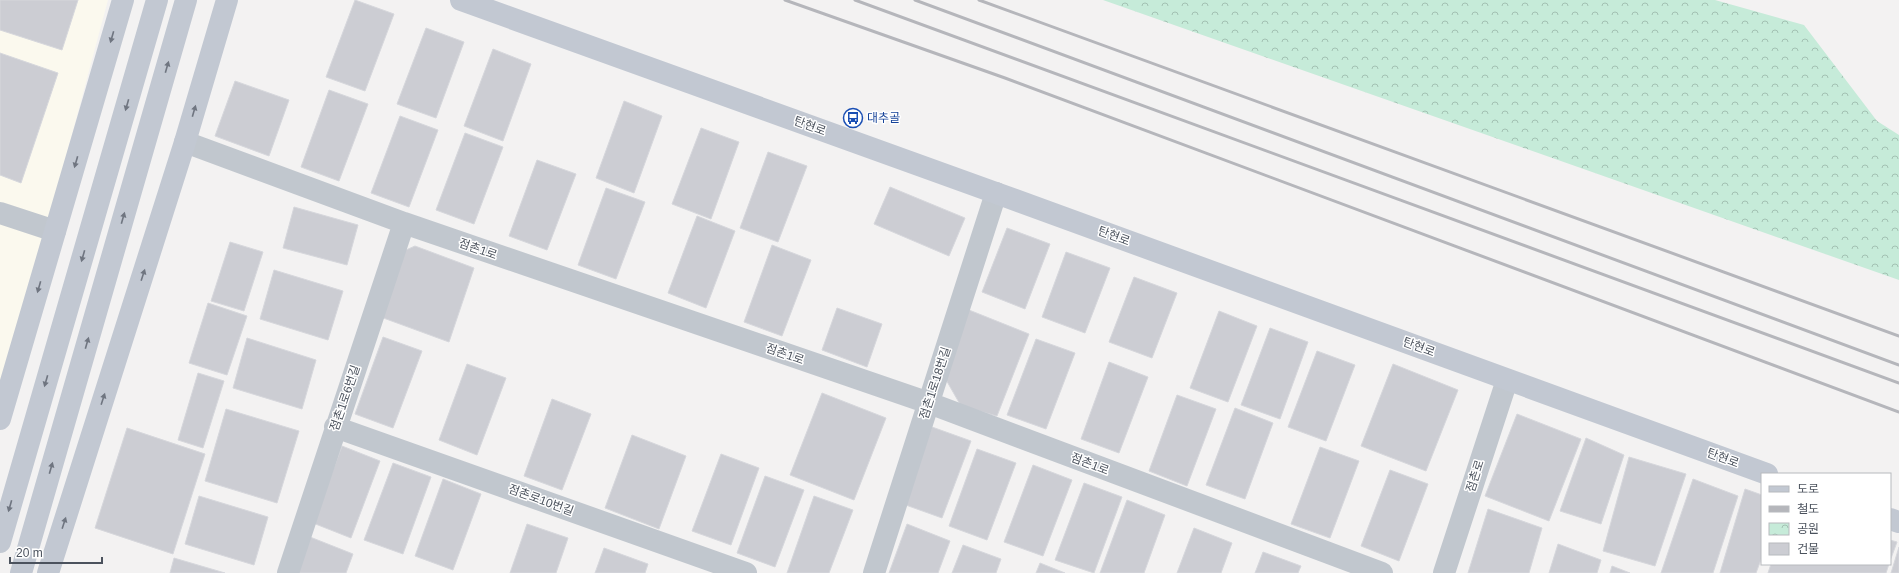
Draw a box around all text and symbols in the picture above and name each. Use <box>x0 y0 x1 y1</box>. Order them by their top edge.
one-way arrow <box>109 32 115 44</box>
one-way arrow <box>164 60 170 72</box>
one-way arrow <box>124 99 130 111</box>
one-way arrow <box>191 104 197 116</box>
bus stop icon: 대추골 <box>842 107 864 129</box>
place label: 대추골 <box>867 111 900 125</box>
street label: 탄현로 <box>792 114 828 138</box>
one-way arrow <box>73 157 79 169</box>
one-way arrow <box>120 212 126 224</box>
street label: 탄현로 <box>1096 224 1132 248</box>
street label: 점촌1로 <box>457 236 499 262</box>
one-way arrow <box>80 251 86 263</box>
one-way arrow <box>140 269 146 281</box>
one-way arrow <box>36 281 42 293</box>
street label: 탄현로 <box>1401 335 1437 359</box>
one-way arrow <box>84 337 90 349</box>
street label: 점촌1로 <box>764 341 806 367</box>
street label: 점촌1로18번길 <box>917 345 953 421</box>
street label: 점촌1로6번길 <box>327 363 363 433</box>
one-way arrow <box>43 376 49 388</box>
one-way arrow <box>100 392 106 404</box>
street label: 탄현로 <box>1705 446 1741 470</box>
street label: 점촌1로 <box>1069 450 1111 478</box>
street label: 점촌로 <box>1463 458 1487 494</box>
one-way arrow <box>48 462 54 474</box>
legend <box>1761 473 1891 565</box>
street label: 점촌로10번길 <box>506 482 576 518</box>
text: 도로 <box>1797 482 1819 496</box>
one-way arrow <box>7 500 13 512</box>
text: 철도 <box>1797 502 1819 516</box>
one-way arrow <box>61 516 67 528</box>
text: 공원 <box>1797 522 1819 536</box>
scale bar <box>10 539 102 565</box>
text: 건물 <box>1797 542 1819 556</box>
text: 20 m <box>16 546 43 560</box>

